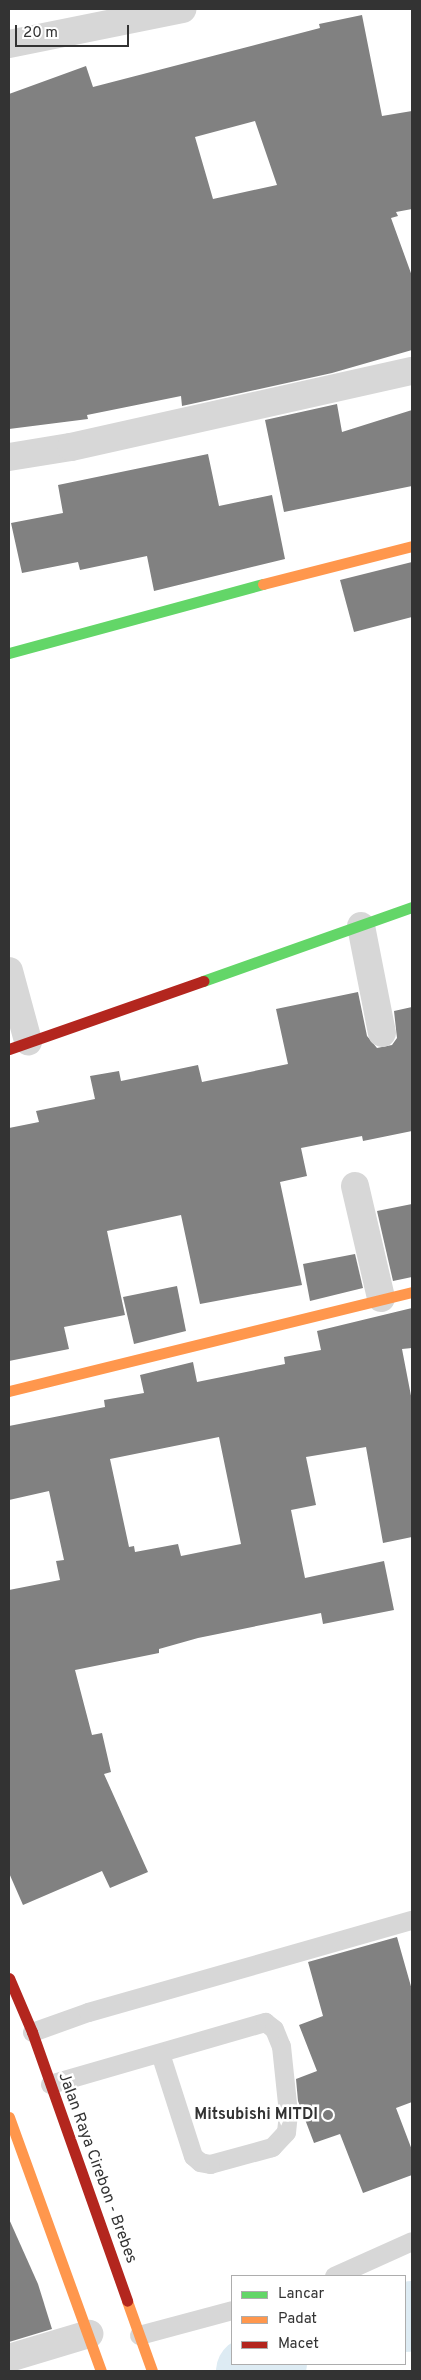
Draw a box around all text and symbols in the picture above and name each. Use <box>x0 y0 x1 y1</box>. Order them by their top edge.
scale bar <box>18 15 131 47</box>
text: 20 m <box>23 24 58 43</box>
street label: Jalan Raya Cirebon - Brebes <box>53 2070 141 2266</box>
place label: Mitsubishi MITDI <box>194 2105 318 2125</box>
marker: Mitsubishi MITDI <box>322 2109 334 2121</box>
legend <box>231 2275 406 2365</box>
text: Lancar <box>278 2285 324 2304</box>
text: Padat <box>278 2310 317 2329</box>
text: Macet <box>278 2335 319 2354</box>

